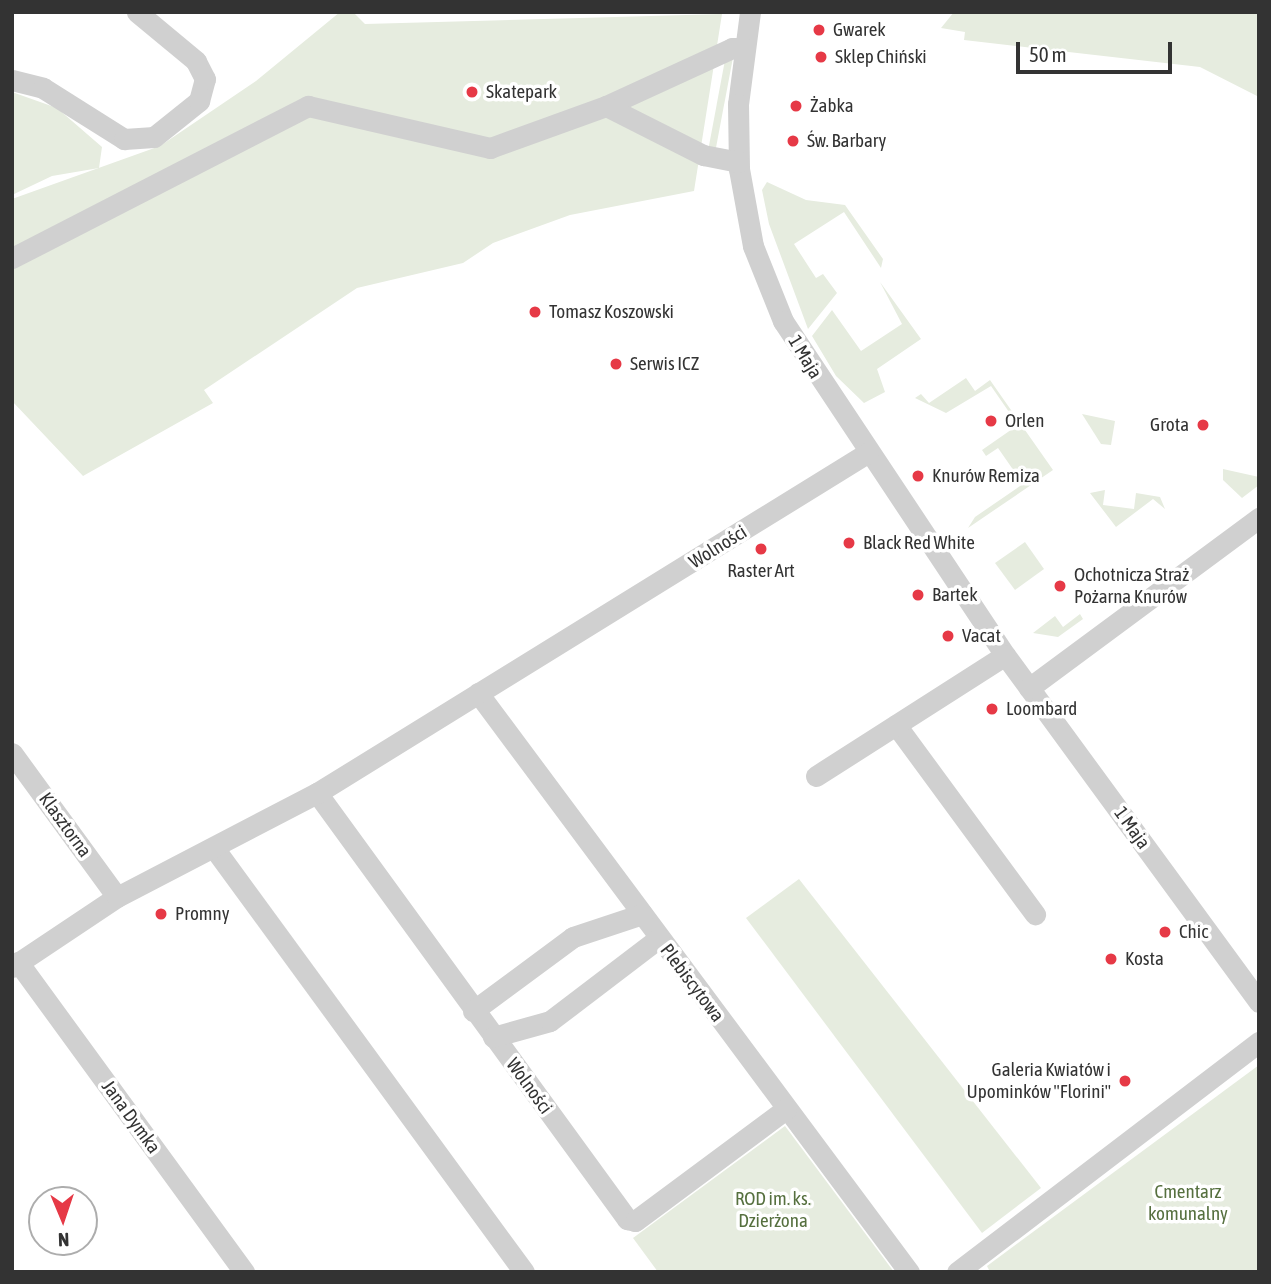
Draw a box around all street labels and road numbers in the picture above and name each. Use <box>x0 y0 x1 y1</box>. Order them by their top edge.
street label: 1 Maja <box>783 331 827 383</box>
street label: Wolności <box>685 521 751 573</box>
street label: Klasztorna <box>34 788 96 862</box>
street label: 1 Maja <box>1109 803 1155 853</box>
street label: Plebiscytowa <box>655 940 729 1026</box>
street label: Wolności <box>501 1054 557 1118</box>
street label: Jana Dymka <box>97 1076 165 1158</box>

